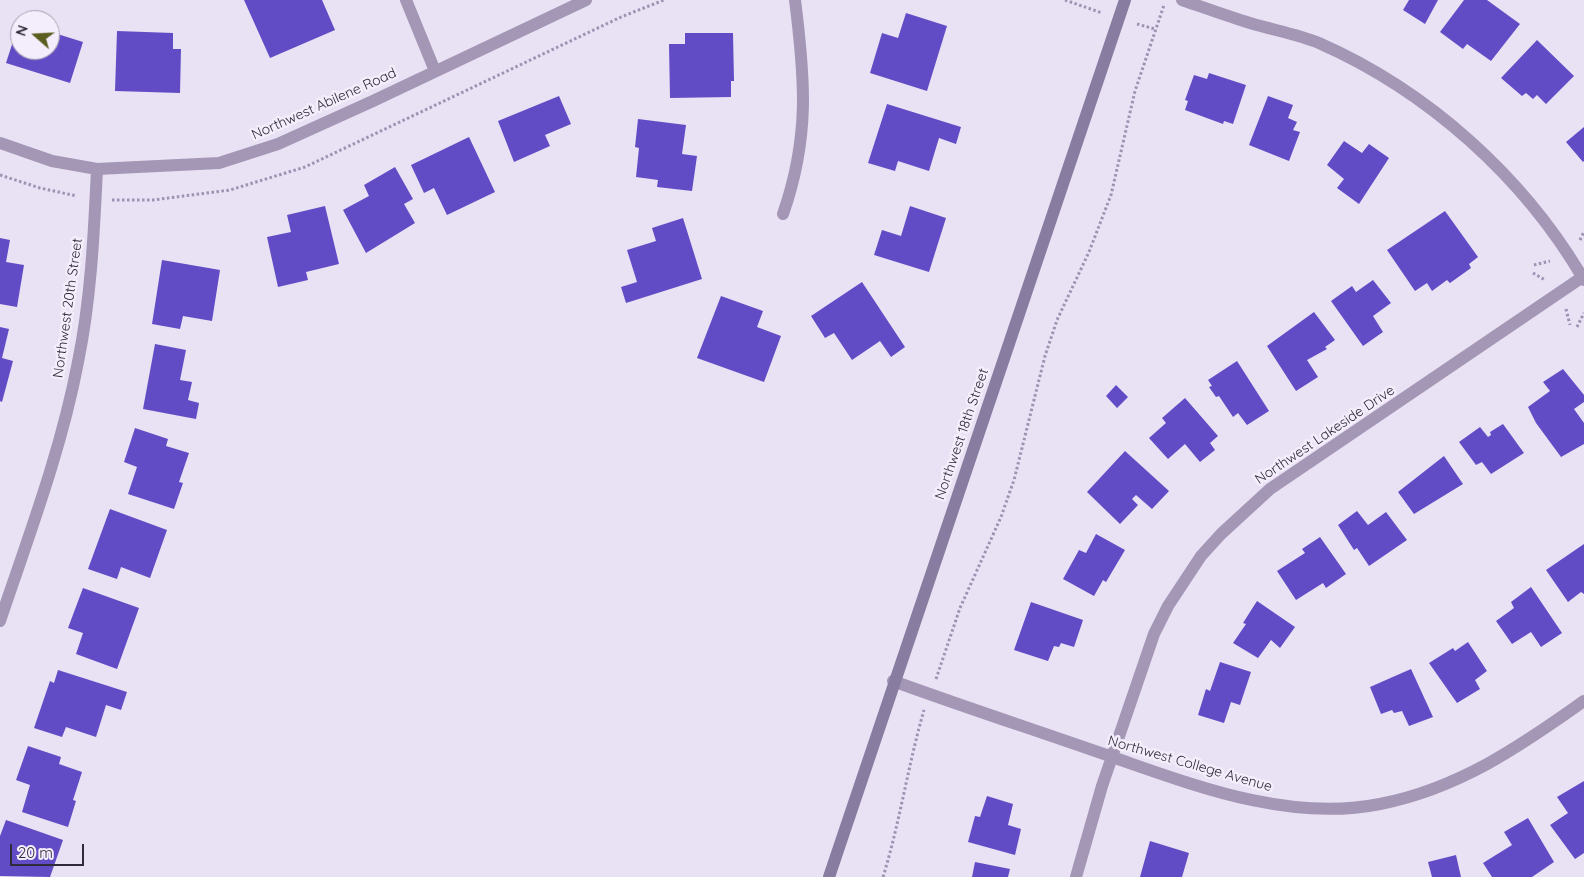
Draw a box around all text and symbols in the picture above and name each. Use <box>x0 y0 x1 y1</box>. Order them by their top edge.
north arrow <box>10 10 60 60</box>
text: N <box>12 23 32 38</box>
street label: Northwest Abilene Road <box>249 65 399 143</box>
street label: Northwest 20th Street <box>50 237 86 379</box>
street label: Northwest 18th Street <box>932 366 992 502</box>
street label: Northwest Lakeside Drive <box>1252 382 1398 488</box>
street label: Northwest College Avenue <box>1106 732 1274 796</box>
scale bar <box>12 834 86 866</box>
text: 20 m <box>18 843 53 862</box>

